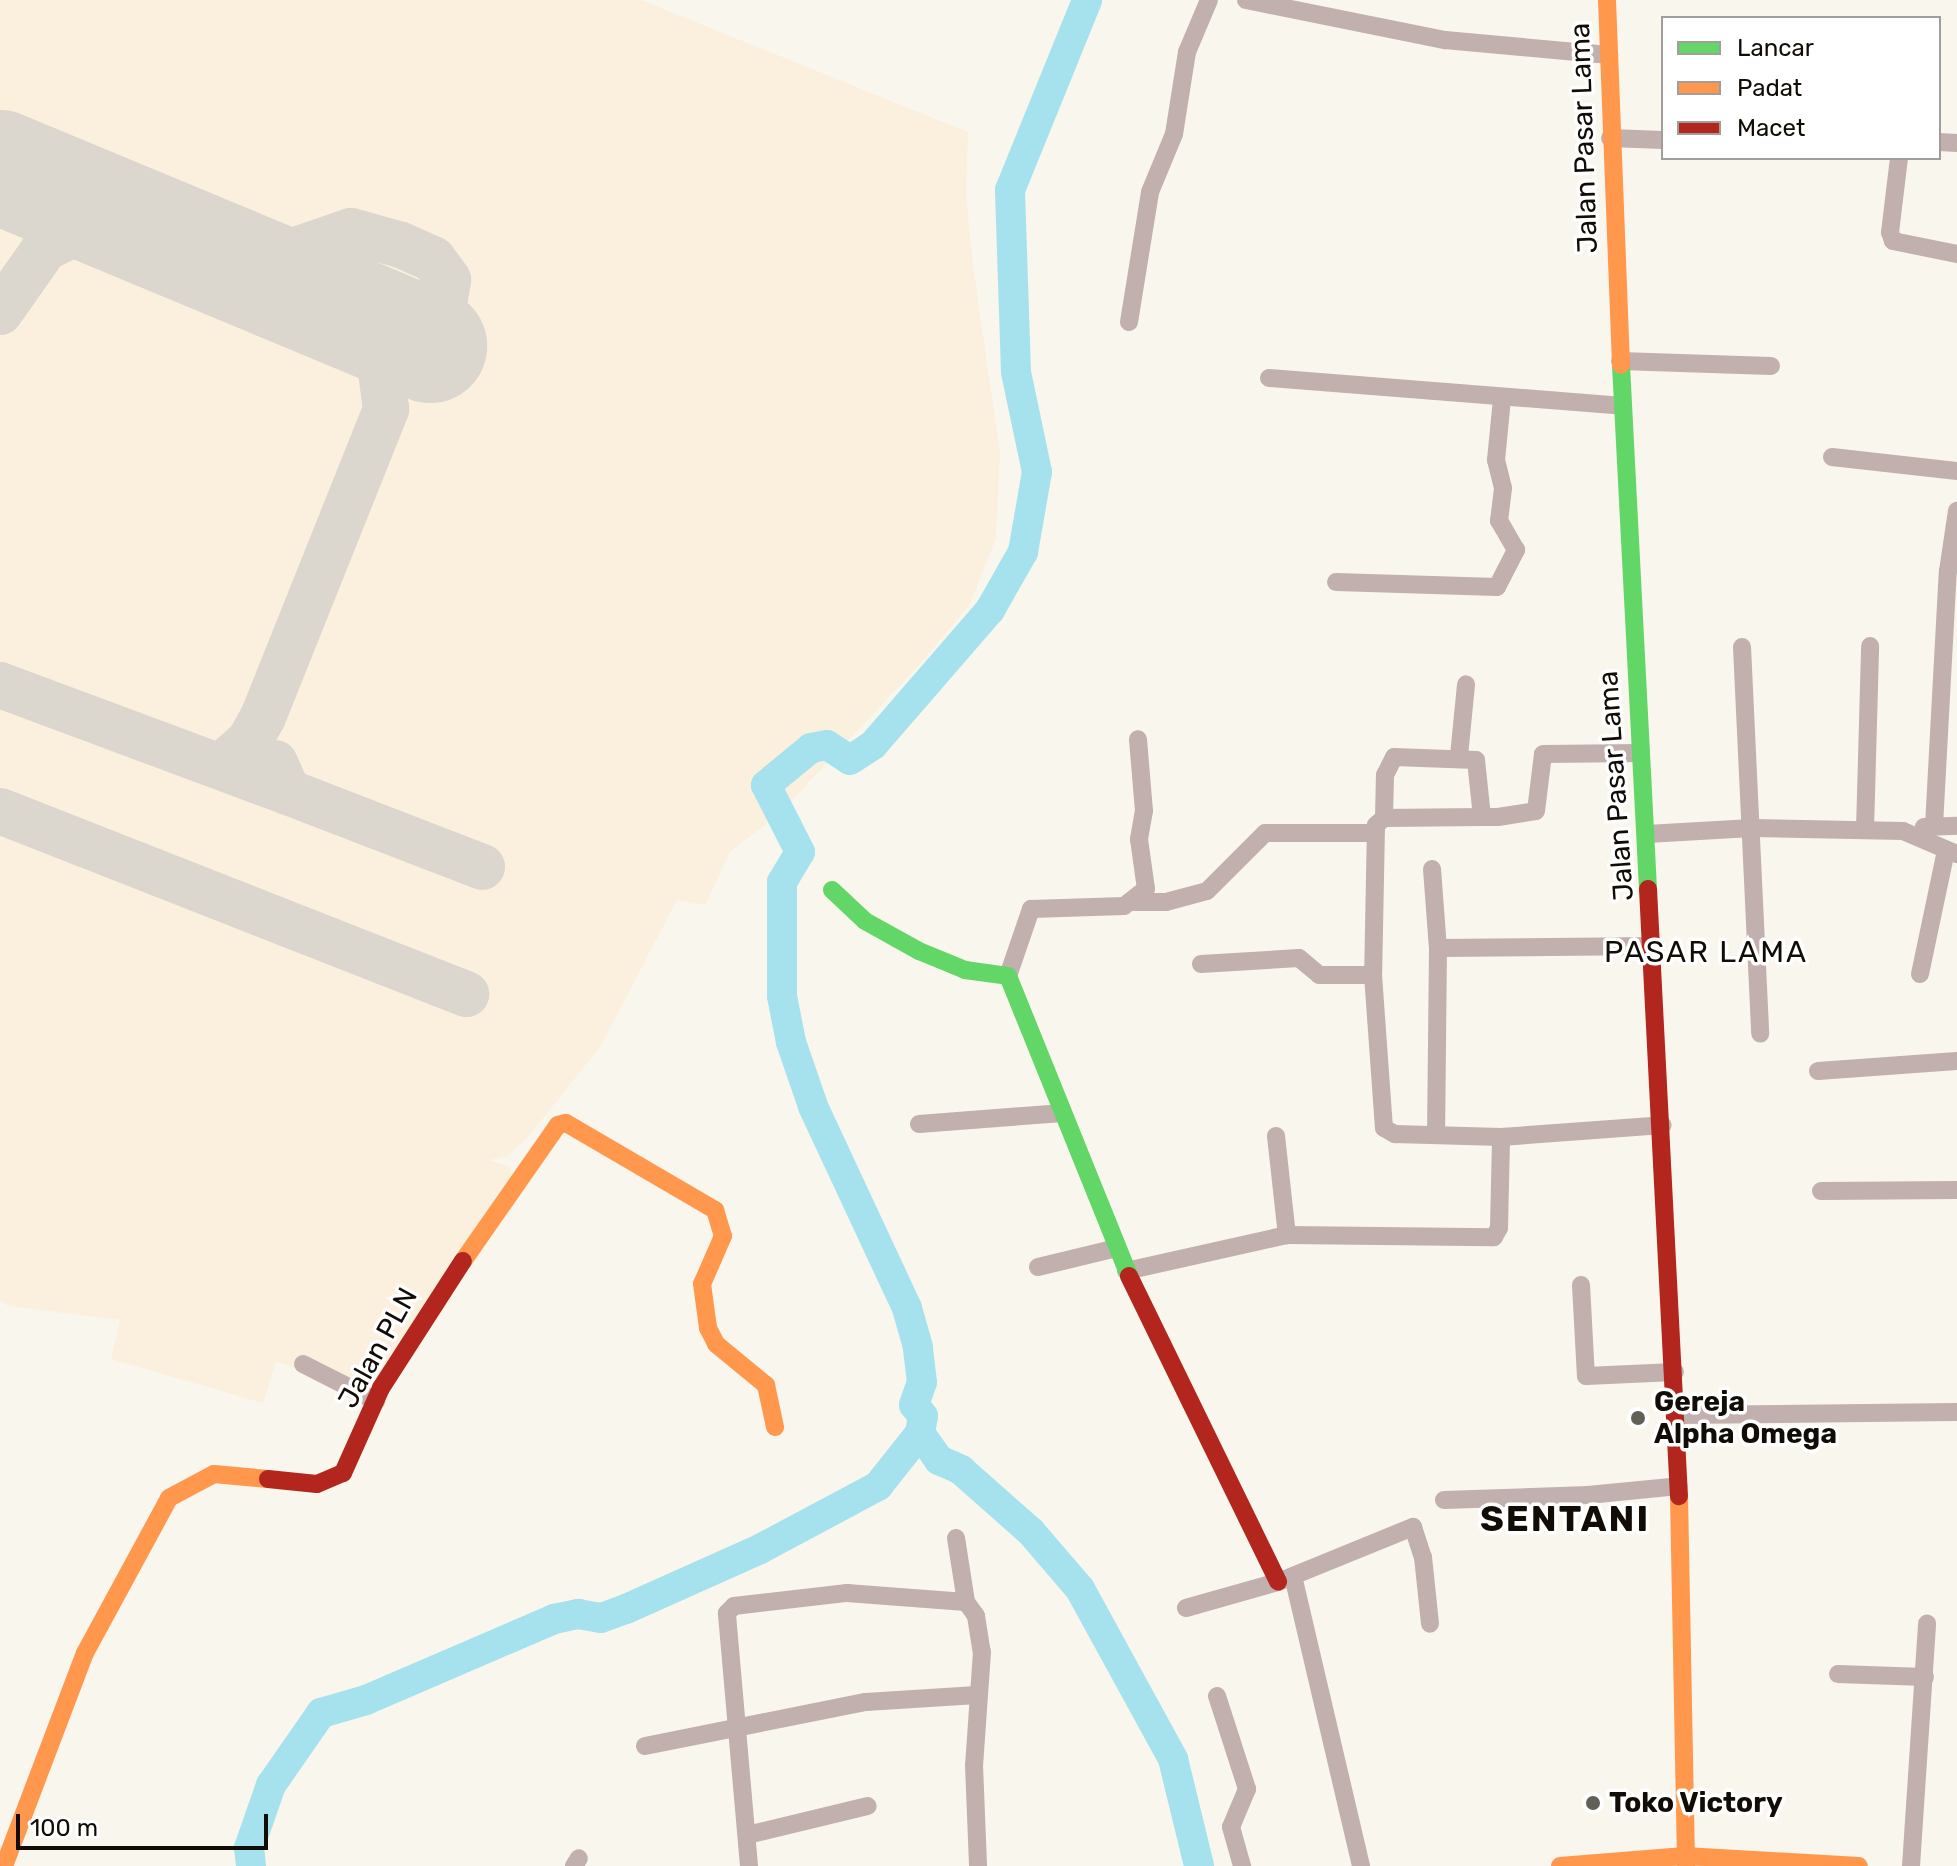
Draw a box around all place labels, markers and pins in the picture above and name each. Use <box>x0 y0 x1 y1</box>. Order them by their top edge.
place label: Gereja Alpha Omega <box>1654 1385 1837 1451</box>
marker: Gereja Alpha Omega <box>1629 1409 1647 1427</box>
place label: Toko Victory <box>1609 1786 1783 1820</box>
marker: Toko Victory <box>1584 1794 1602 1812</box>

